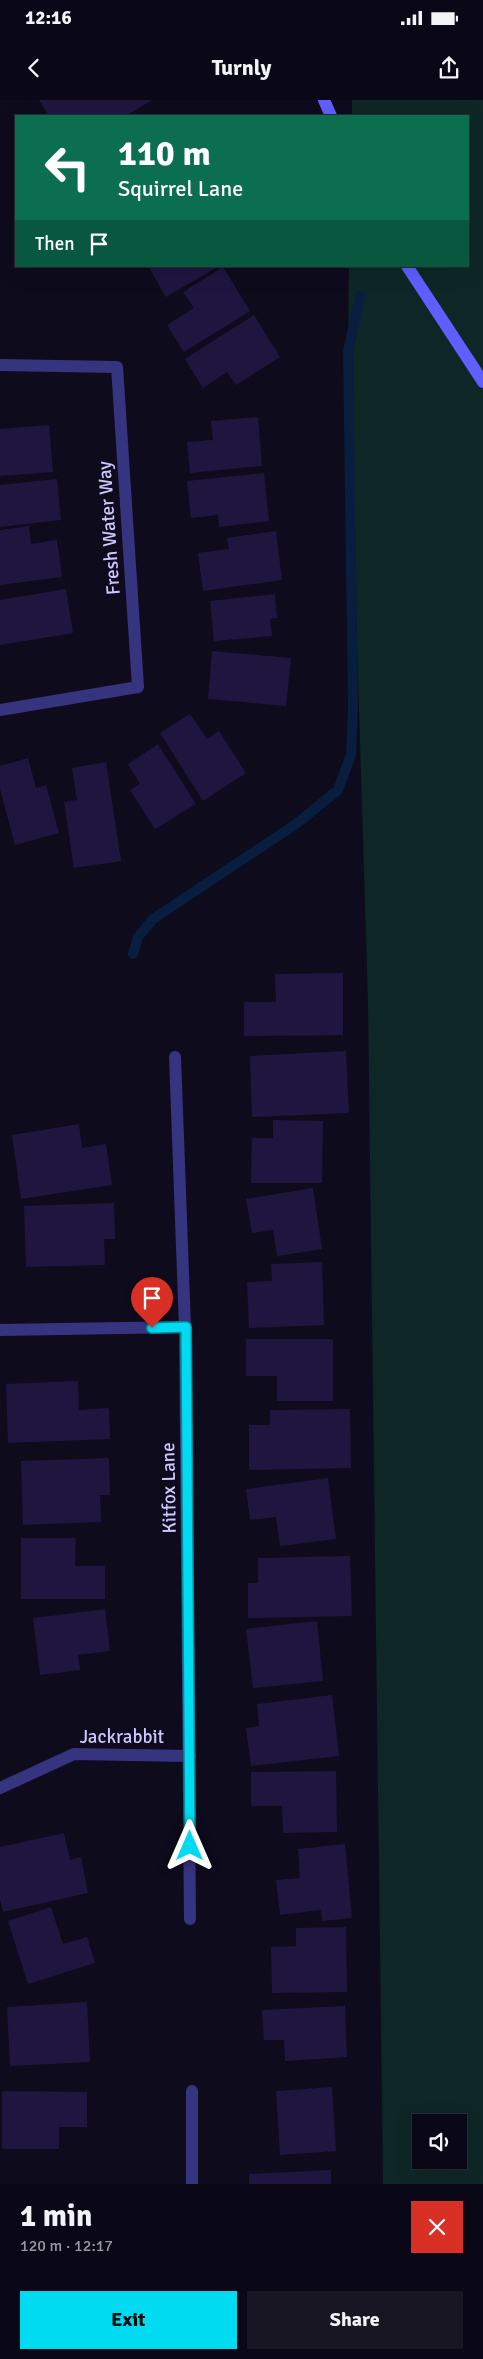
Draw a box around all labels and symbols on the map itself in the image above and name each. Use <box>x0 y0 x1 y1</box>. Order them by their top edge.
street label: Fresh Water Way <box>92 460 126 596</box>
pin <box>131 1277 173 1328</box>
street label: Kitfox Lane <box>156 1442 182 1534</box>
street label: Jackrabbit <box>80 1725 164 1749</box>
position arrow <box>163 1819 215 1871</box>

